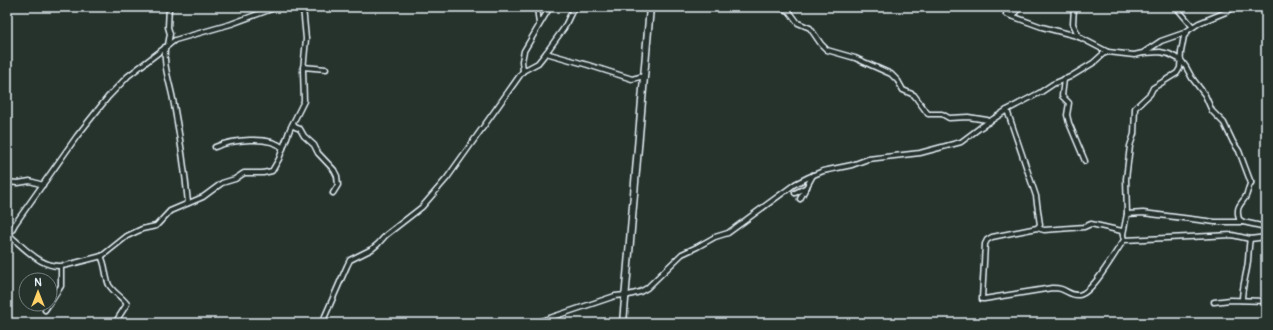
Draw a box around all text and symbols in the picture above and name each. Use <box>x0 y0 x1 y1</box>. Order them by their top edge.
north arrow <box>18 272 58 312</box>
text: N <box>34 276 42 289</box>

